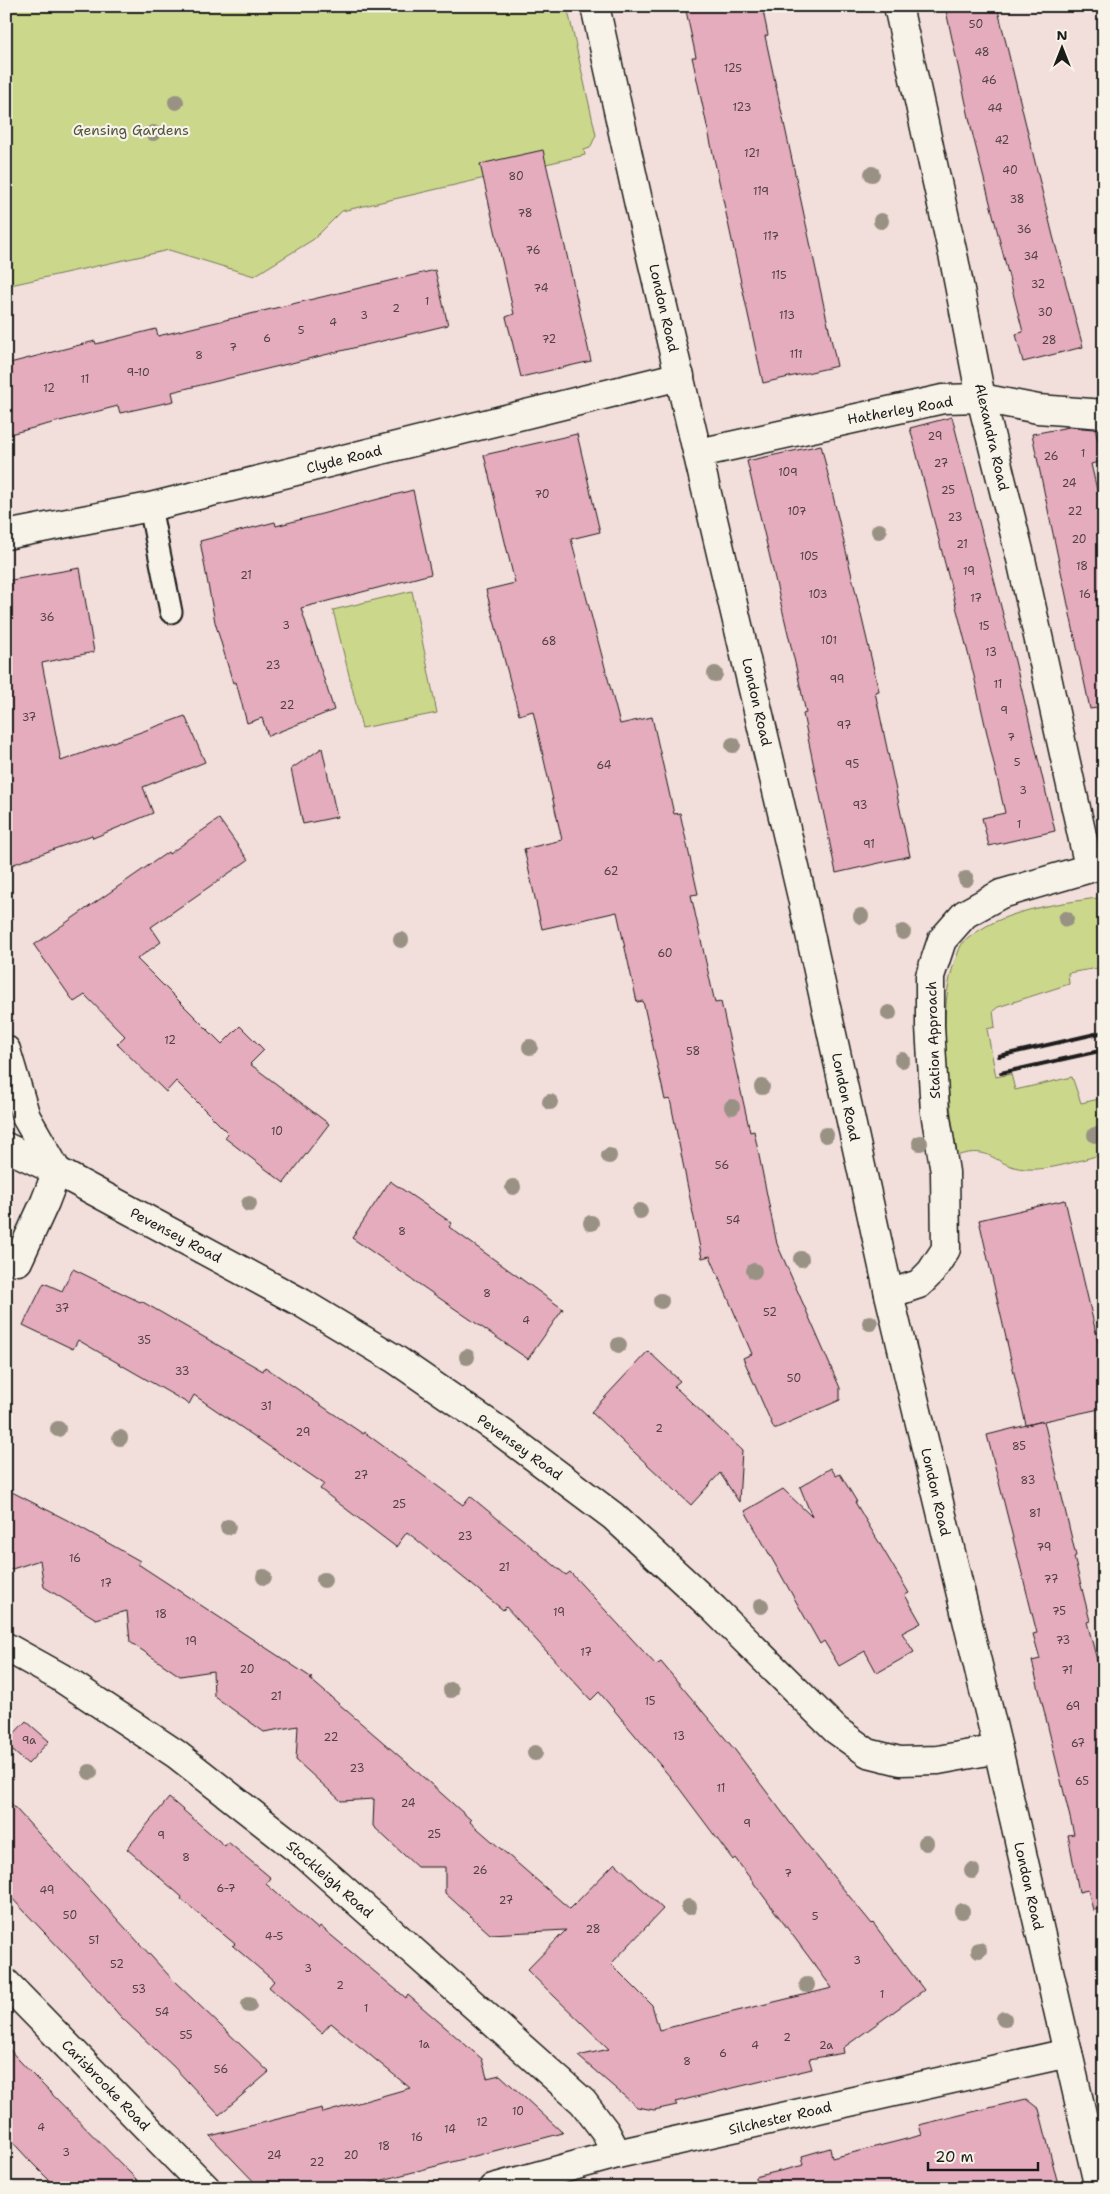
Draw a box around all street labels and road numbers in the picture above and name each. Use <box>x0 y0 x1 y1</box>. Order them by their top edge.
street label: London Road <box>645 262 683 354</box>
street label: Alexandra Road <box>971 382 1013 493</box>
street label: Hatherley Road <box>846 392 954 428</box>
street label: Clyde Road <box>304 441 384 477</box>
street label: London Road <box>738 656 776 748</box>
street label: Station Approach <box>922 981 944 1099</box>
street label: London Road <box>828 1051 864 1143</box>
street label: Pevensey Road <box>127 1203 225 1267</box>
street label: Pevensey Road <box>474 1410 566 1484</box>
street label: London Road <box>917 1446 955 1538</box>
street label: Stockleigh Road <box>283 1836 377 1922</box>
street label: London Road <box>1010 1840 1048 1932</box>
street label: Carisbrooke Road <box>58 2036 154 2134</box>
street label: Silchester Road <box>727 2097 833 2139</box>

